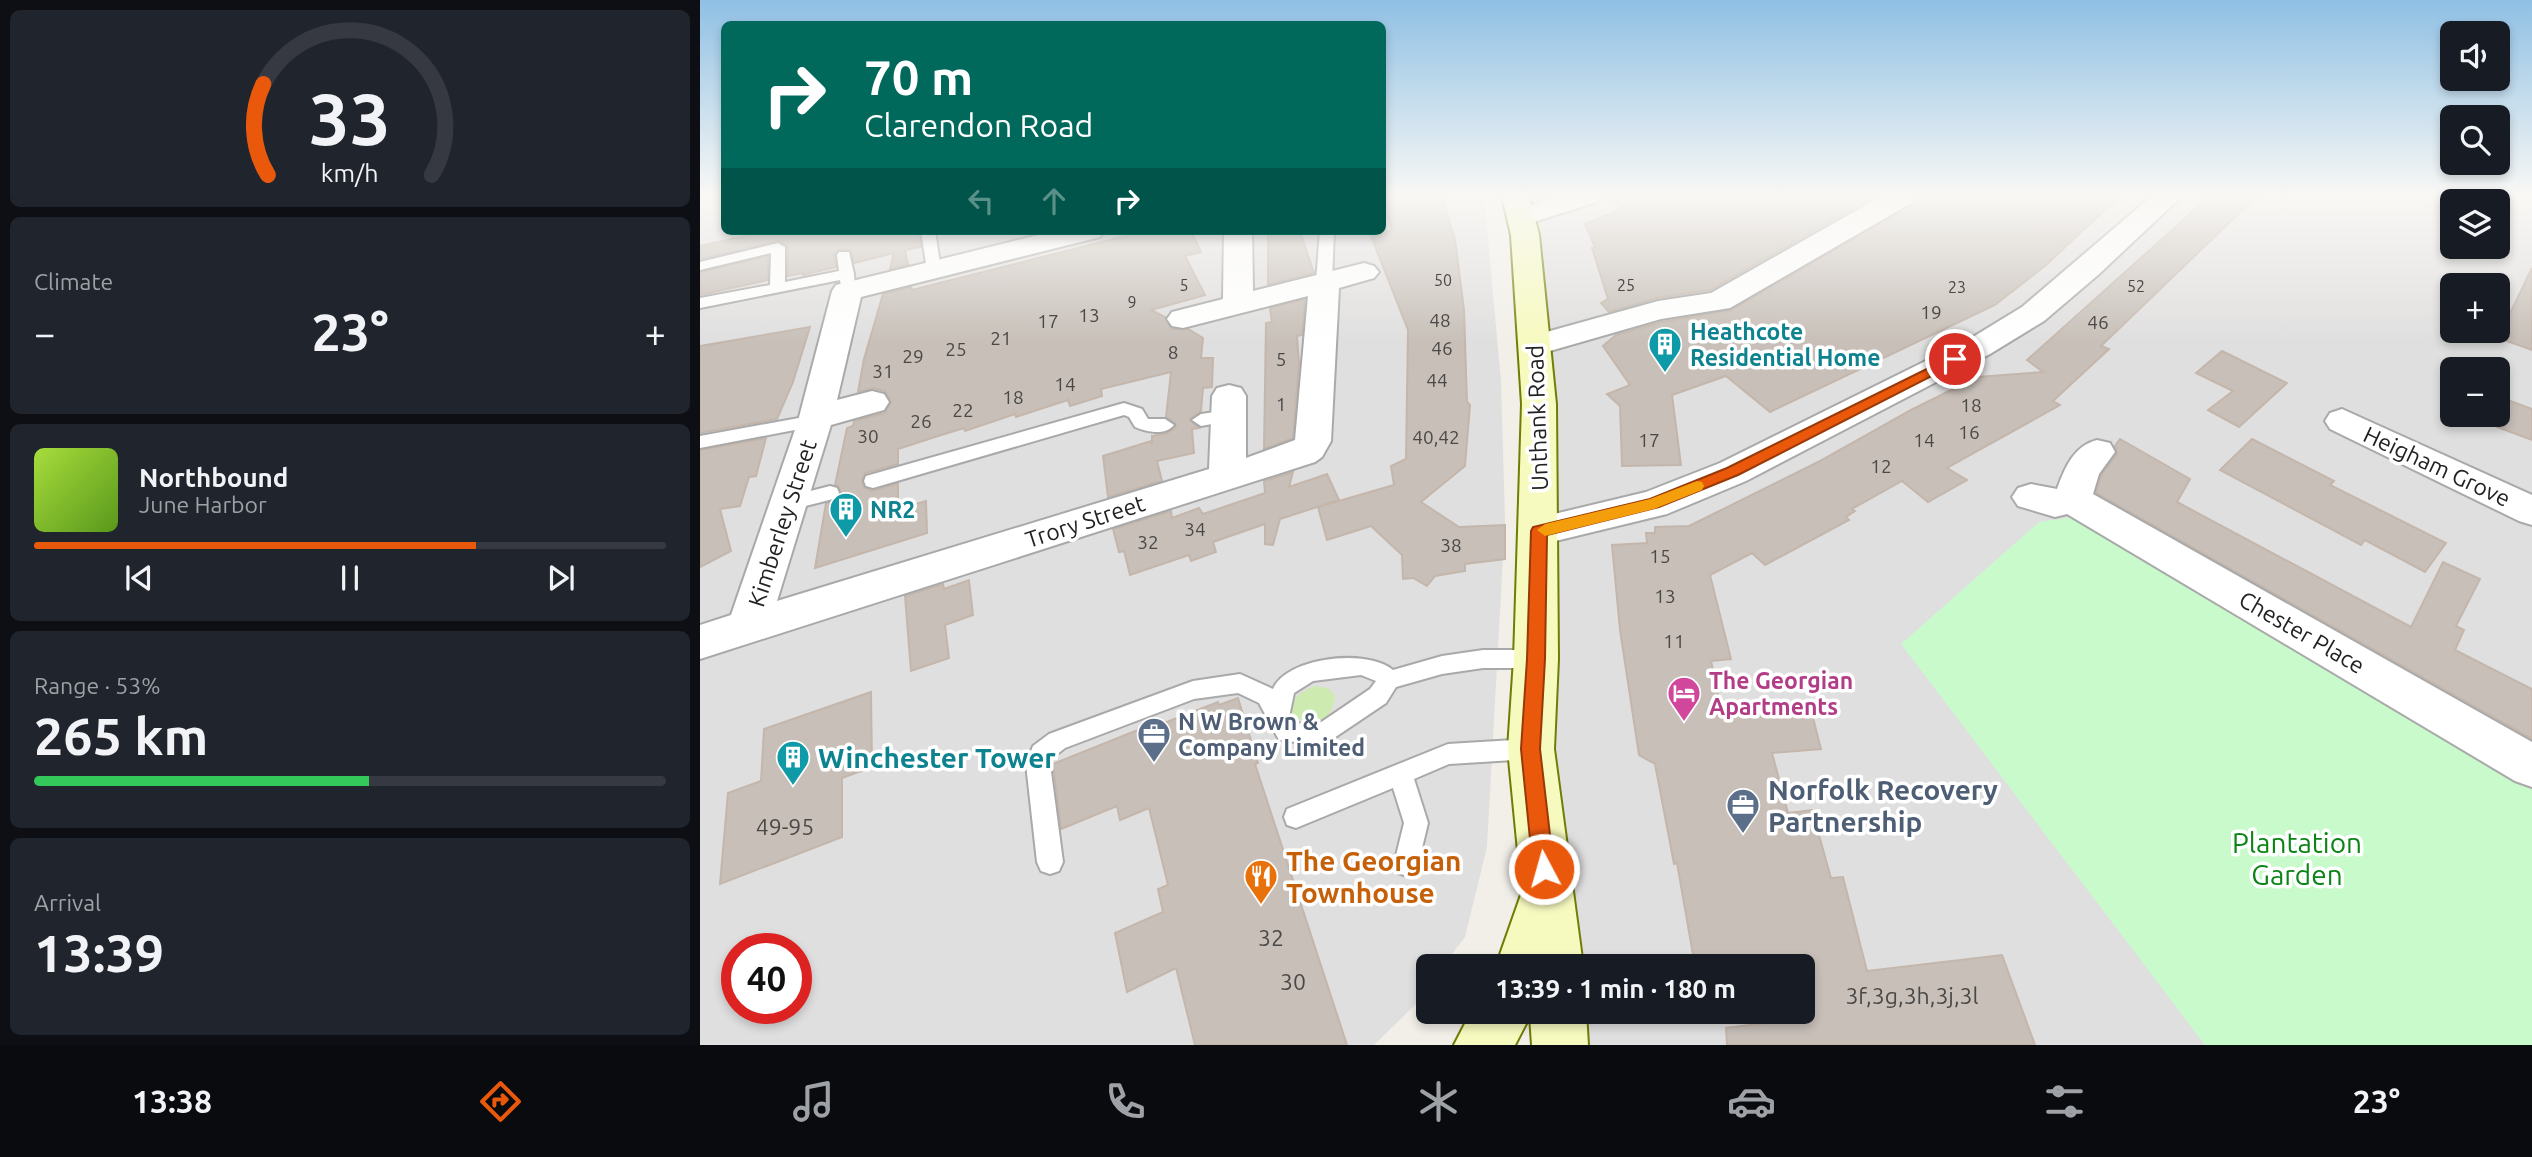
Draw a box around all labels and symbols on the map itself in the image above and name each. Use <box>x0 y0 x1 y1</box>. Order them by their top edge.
house number: 50 <box>1434 271 1452 289</box>
house number: 5 <box>1179 276 1189 294</box>
house number: 25 <box>1617 276 1635 294</box>
house number: 52 <box>2127 277 2145 295</box>
house number: 23 <box>1948 278 1966 296</box>
house number: 9 <box>1127 293 1137 311</box>
house number: 19 <box>1920 301 1942 323</box>
house number: 13 <box>1078 304 1100 326</box>
house number: 48 <box>1429 309 1451 331</box>
house number: 17 <box>1037 310 1059 332</box>
house number: 46 <box>2087 311 2109 333</box>
place label: Heathcote Residential Home <box>1690 319 1880 370</box>
building icon: Heathcote Residential Home <box>1646 325 1684 374</box>
house number: 21 <box>990 327 1012 349</box>
pin <box>1925 329 1985 389</box>
house number: 46 <box>1431 337 1453 359</box>
house number: 25 <box>945 338 967 360</box>
house number: 8 <box>1168 341 1178 363</box>
house number: 29 <box>902 345 924 367</box>
street label: Unthank Road <box>1522 345 1552 491</box>
house number: 5 <box>1276 348 1286 370</box>
house number: 31 <box>872 360 894 382</box>
house number: 44 <box>1426 369 1448 391</box>
house number: 14 <box>1054 373 1076 395</box>
house number: 18 <box>1002 386 1024 408</box>
house number: 1 <box>1276 393 1286 415</box>
house number: 18 <box>1960 394 1982 416</box>
house number: 22 <box>952 399 974 421</box>
house number: 26 <box>910 410 932 432</box>
house number: 16 <box>1958 421 1980 443</box>
street label: Heigham Grove <box>2360 421 2514 511</box>
house number: 30 <box>857 425 879 447</box>
house number: 40,42 <box>1412 426 1460 448</box>
house number: 17 <box>1638 429 1660 451</box>
house number: 14 <box>1913 429 1935 451</box>
street label: Kimberley Street <box>743 436 821 610</box>
house number: 12 <box>1870 455 1892 477</box>
building icon: NR2 <box>827 490 865 539</box>
street label: Trory Street <box>1022 490 1148 552</box>
place label: NR2 <box>870 497 915 522</box>
house number: 34 <box>1184 518 1206 540</box>
house number: 32 <box>1137 531 1159 553</box>
house number: 38 <box>1440 534 1462 556</box>
house number: 15 <box>1649 545 1671 567</box>
house number: 13 <box>1654 585 1676 607</box>
street label: Chester Place <box>2235 586 2369 678</box>
house number: 11 <box>1663 630 1685 652</box>
place label: The Georgian Apartments <box>1709 668 1853 719</box>
hotel icon: The Georgian Apartments <box>1665 674 1703 723</box>
place label: N W Brown & Company Limited <box>1178 709 1365 760</box>
office icon: N W Brown & Company Limited <box>1135 715 1173 764</box>
building icon: Winchester Tower <box>774 738 812 787</box>
place label: Winchester Tower <box>818 742 1056 773</box>
place label: Norfolk Recovery Partnership <box>1768 774 1998 837</box>
office icon: Norfolk Recovery Partnership <box>1724 786 1762 835</box>
house number: 49-95 <box>756 814 814 839</box>
park label: Plantation Garden <box>2232 827 2362 890</box>
position arrow <box>1507 832 1581 906</box>
place label: The Georgian Townhouse <box>1286 845 1461 908</box>
restaurant icon: The Georgian Townhouse <box>1242 857 1280 906</box>
house number: 32 <box>1258 925 1284 950</box>
speed limit sign: 40 <box>721 933 812 1024</box>
house number: 30 <box>1280 969 1306 994</box>
house number: 3f,3g,3h,3j,3l <box>1845 983 1979 1008</box>

